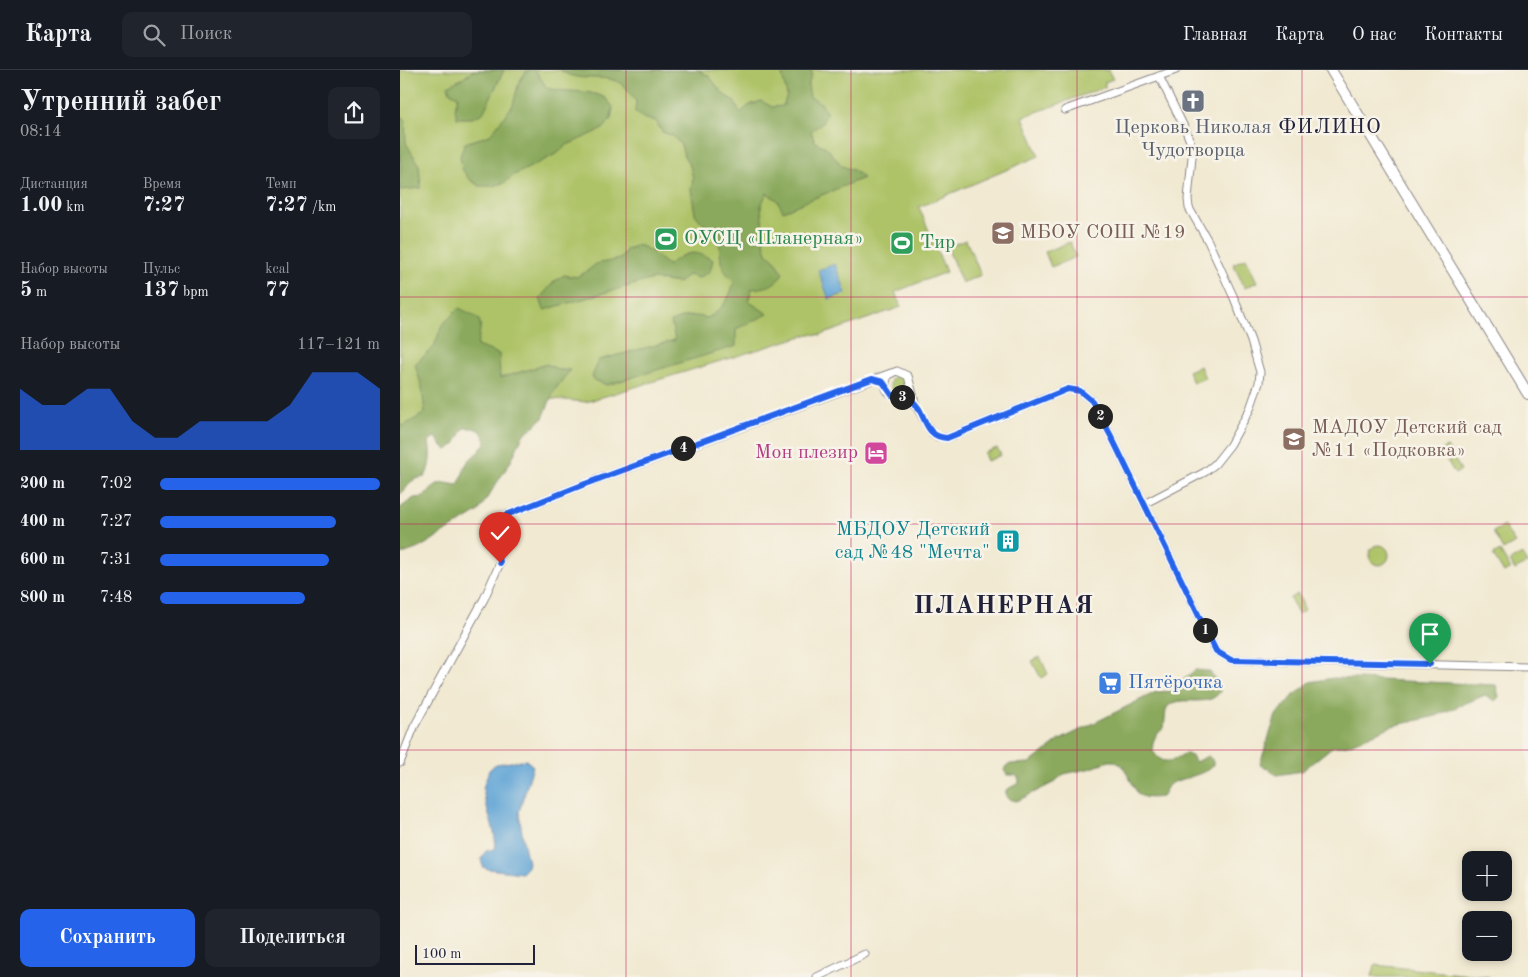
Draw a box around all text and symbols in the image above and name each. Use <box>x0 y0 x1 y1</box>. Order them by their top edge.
search box <box>122 12 472 57</box>
icon: search <box>140 21 168 49</box>
text: Карта <box>25 23 92 47</box>
text: Поиск <box>180 25 232 44</box>
text: Главная <box>1183 26 1247 44</box>
text: Карта <box>1275 26 1324 44</box>
text: О нас <box>1352 26 1396 44</box>
text: Контакты <box>1424 26 1503 44</box>
button: share <box>328 87 380 139</box>
church icon: Церковь Николая Чудотворца <box>1180 88 1206 114</box>
text: Утренний забег <box>20 89 221 117</box>
district label: ФИЛИНО <box>1278 117 1382 138</box>
place label: Церковь Николая Чудотворца <box>1115 118 1271 161</box>
text: 08:14 <box>20 124 62 140</box>
text: Дистанция <box>20 177 88 191</box>
text: Время <box>143 177 181 191</box>
text: Темп <box>265 177 297 191</box>
text: 1.00 <box>20 195 62 216</box>
text: 7:27 <box>143 195 185 216</box>
text: 7:27 <box>265 195 308 216</box>
text: km <box>62 200 85 214</box>
text: /km <box>308 200 336 214</box>
school or university icon: МБОУ СОШ №19 <box>990 220 1016 246</box>
place label: МБОУ СОШ №19 <box>1020 223 1186 243</box>
sports icon: ОУСЦ «Планерная» <box>653 226 679 252</box>
place label: ОУСЦ «Планерная» <box>684 229 864 249</box>
sports icon: Тир <box>889 230 915 256</box>
place label: Тир <box>920 233 955 253</box>
text: Набор высоты <box>20 262 108 276</box>
text: Пульс <box>143 262 180 276</box>
text: kcal <box>265 262 289 276</box>
text: 5 <box>20 280 32 301</box>
text: 137 <box>143 280 179 301</box>
text: 77 <box>265 280 290 301</box>
text: m <box>32 285 47 299</box>
text: bpm <box>179 285 209 299</box>
text: Набор высоты <box>20 337 120 353</box>
text: 117–121 m <box>297 337 380 353</box>
pin: 3 <box>890 384 914 410</box>
text: 3 <box>898 390 907 404</box>
pin: 2 <box>1088 404 1112 428</box>
text: 2 <box>1096 409 1105 423</box>
place label: МАДОУ Детский сад №11 «Подковка» <box>1312 418 1502 461</box>
school or university icon: МАДОУ Детский сад №11 «Подковка» <box>1281 426 1307 452</box>
pin: 4 <box>670 436 696 460</box>
hotel icon: Мон плезир <box>863 440 889 466</box>
text: 4 <box>679 441 688 455</box>
place label: Мон плезир <box>755 443 858 463</box>
text: 200 m <box>20 476 65 492</box>
text: 7:02 <box>100 476 132 492</box>
pin <box>479 512 521 563</box>
text: 400 m <box>20 514 65 530</box>
text: 7:27 <box>100 514 132 530</box>
icon: check <box>486 519 514 547</box>
place label: МБДОУ Детский сад №48 "Мечта" <box>835 520 990 563</box>
building icon: МБДОУ Детский сад №48 "Мечта" <box>995 528 1021 554</box>
text: 600 m <box>20 552 65 568</box>
text: 7:31 <box>100 552 132 568</box>
text: 800 m <box>20 590 65 606</box>
text: 7:48 <box>100 590 132 606</box>
district label: ПЛАНЕРНАЯ <box>914 594 1094 619</box>
pin <box>1409 613 1451 664</box>
pin: 1 <box>1192 618 1218 642</box>
icon: arrive <box>1416 620 1444 648</box>
text: 1 <box>1201 623 1210 637</box>
supermarket icon: Пятёрочка <box>1097 670 1123 696</box>
place label: Пятёрочка <box>1128 673 1223 693</box>
map controls <box>1462 851 1512 961</box>
button: + <box>1462 851 1512 901</box>
button: Сохранить <box>20 909 195 967</box>
button: Поделиться <box>205 909 380 967</box>
button: − <box>1462 911 1512 961</box>
scale bar <box>415 942 535 965</box>
text: 100 m <box>422 947 461 961</box>

